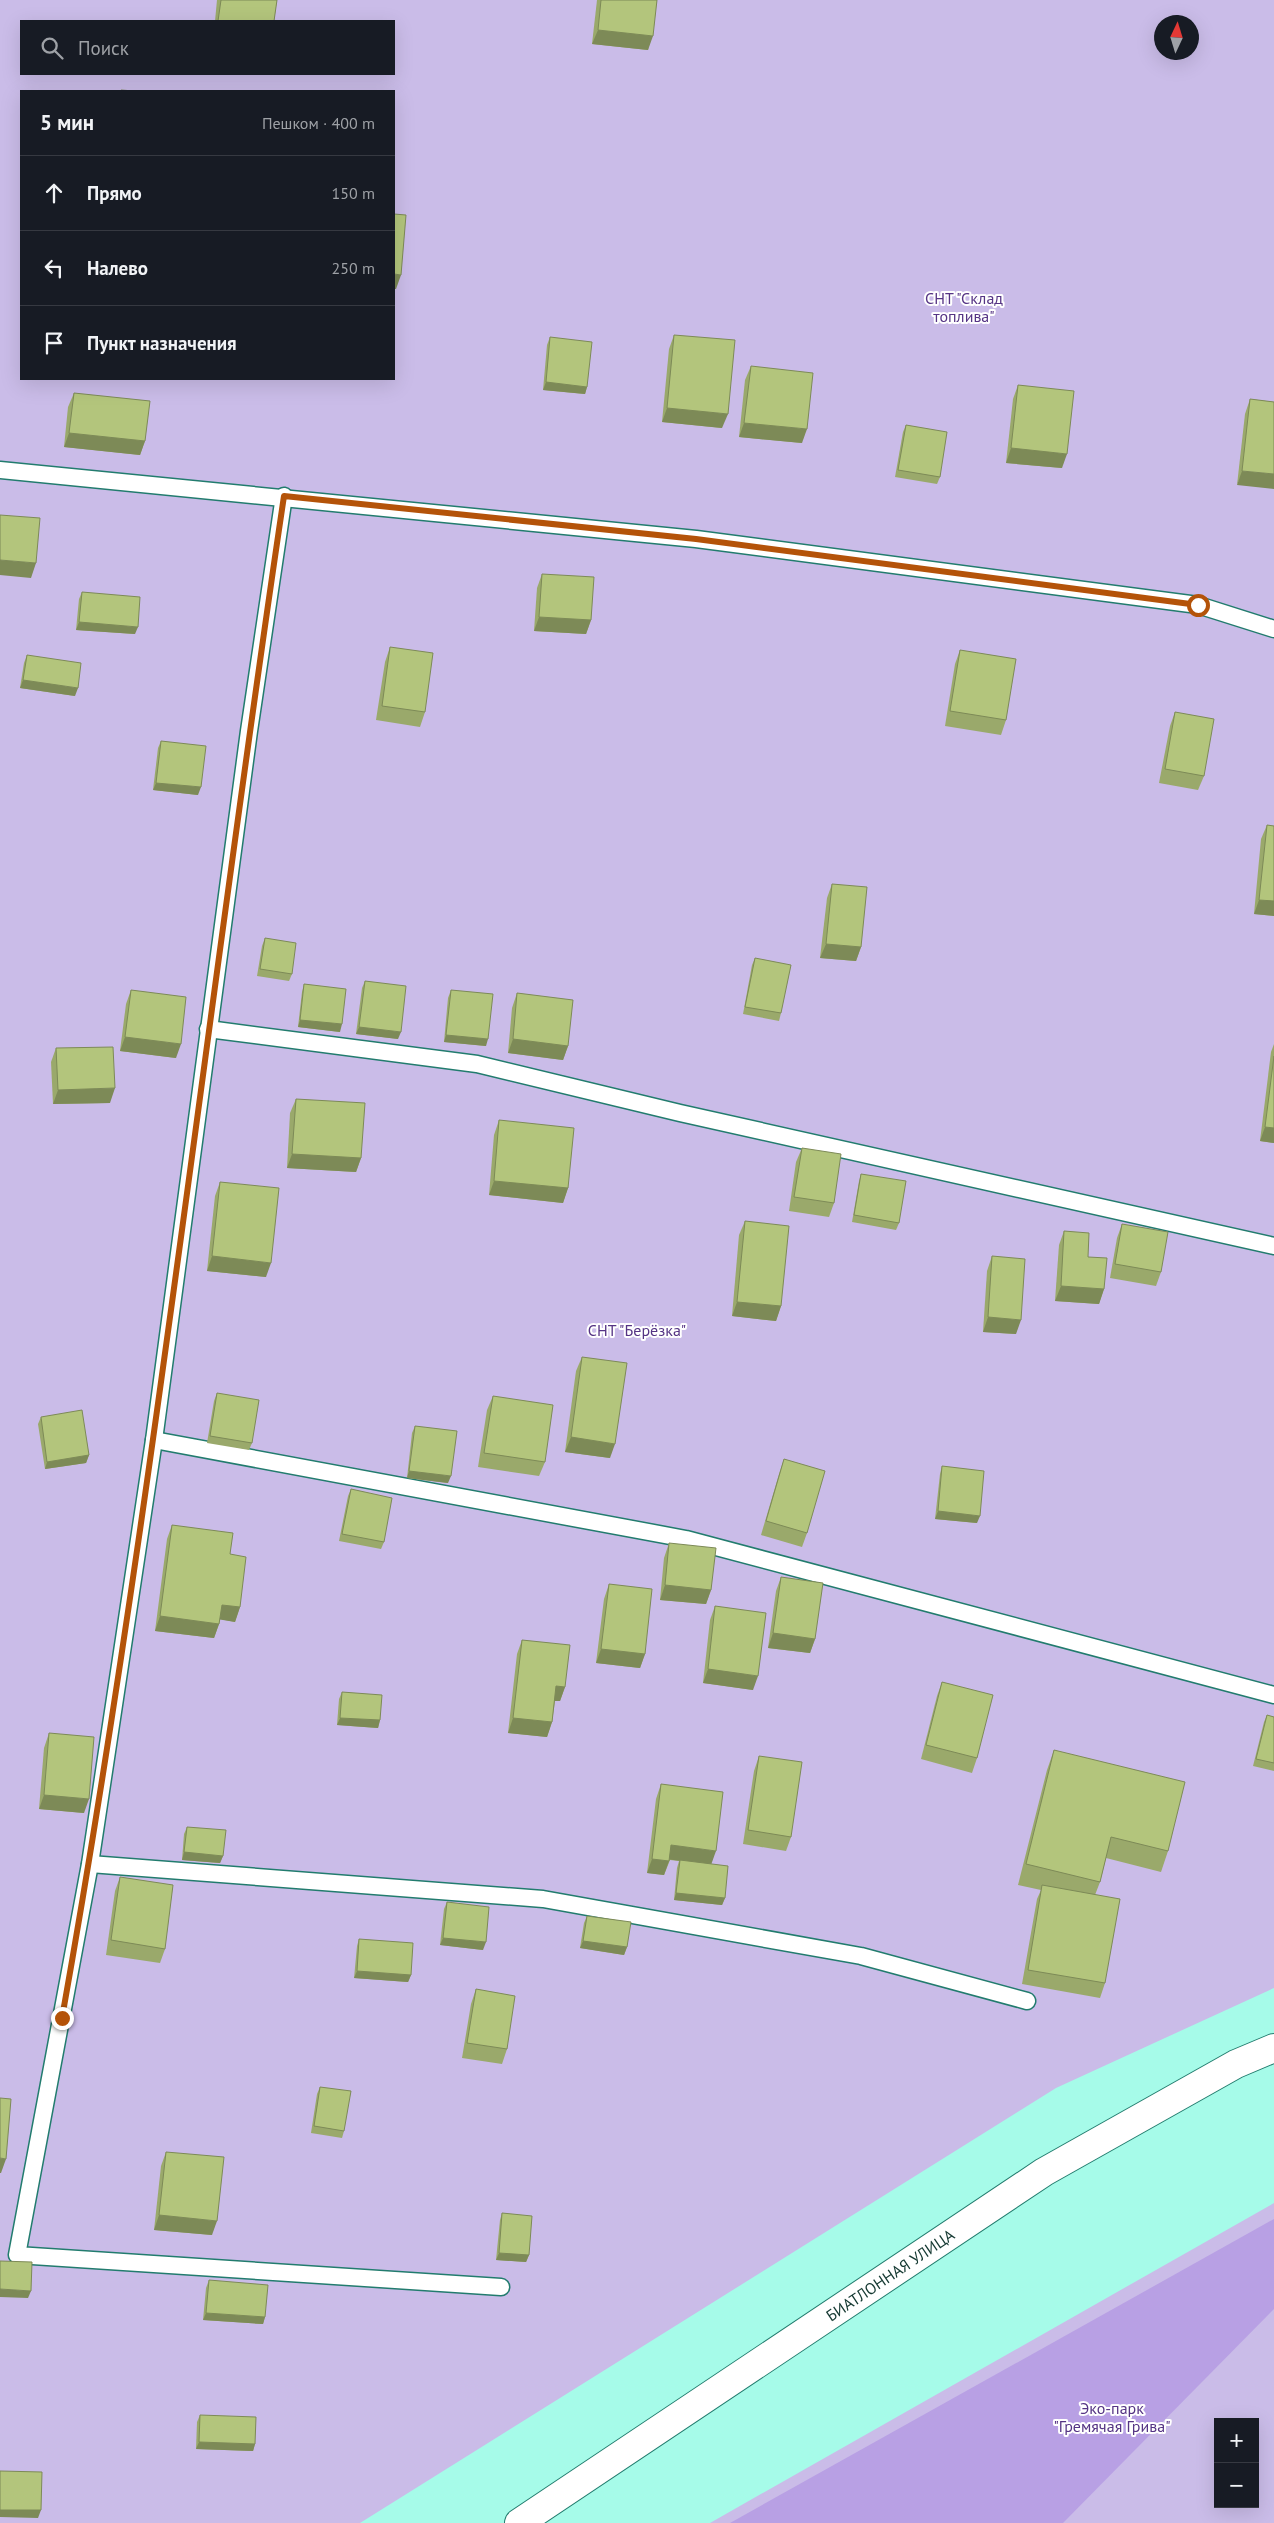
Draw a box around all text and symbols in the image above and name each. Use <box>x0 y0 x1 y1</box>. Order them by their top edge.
north arrow <box>1154 15 1199 60</box>
search box <box>20 20 395 75</box>
icon: search <box>38 34 66 62</box>
text: Поиск <box>78 36 129 60</box>
text: 5 мин <box>40 109 94 136</box>
text: Пешком · 400 m <box>262 113 375 133</box>
icon: ahead <box>40 179 68 207</box>
text: Прямо <box>87 181 142 205</box>
text: 150 m <box>332 183 375 203</box>
icon: left <box>40 254 68 282</box>
text: Налево <box>87 256 148 280</box>
text: 250 m <box>332 258 375 278</box>
park label: СНТ "Склад топлива" <box>925 288 1003 326</box>
icon: arrive <box>40 329 68 357</box>
text: Пункт назначения <box>87 331 237 355</box>
route start <box>1187 594 1210 617</box>
park label: СНТ "Берёзка" <box>588 1320 686 1340</box>
route end <box>51 2007 74 2030</box>
street label: БИАТЛОННАЯ УЛИЦА <box>822 2224 959 2325</box>
park label: Эко-парк "Гремячая Грива" <box>1053 2398 1171 2436</box>
map controls <box>1214 2418 1259 2508</box>
button: + <box>1214 2418 1259 2463</box>
button: − <box>1214 2463 1259 2508</box>

